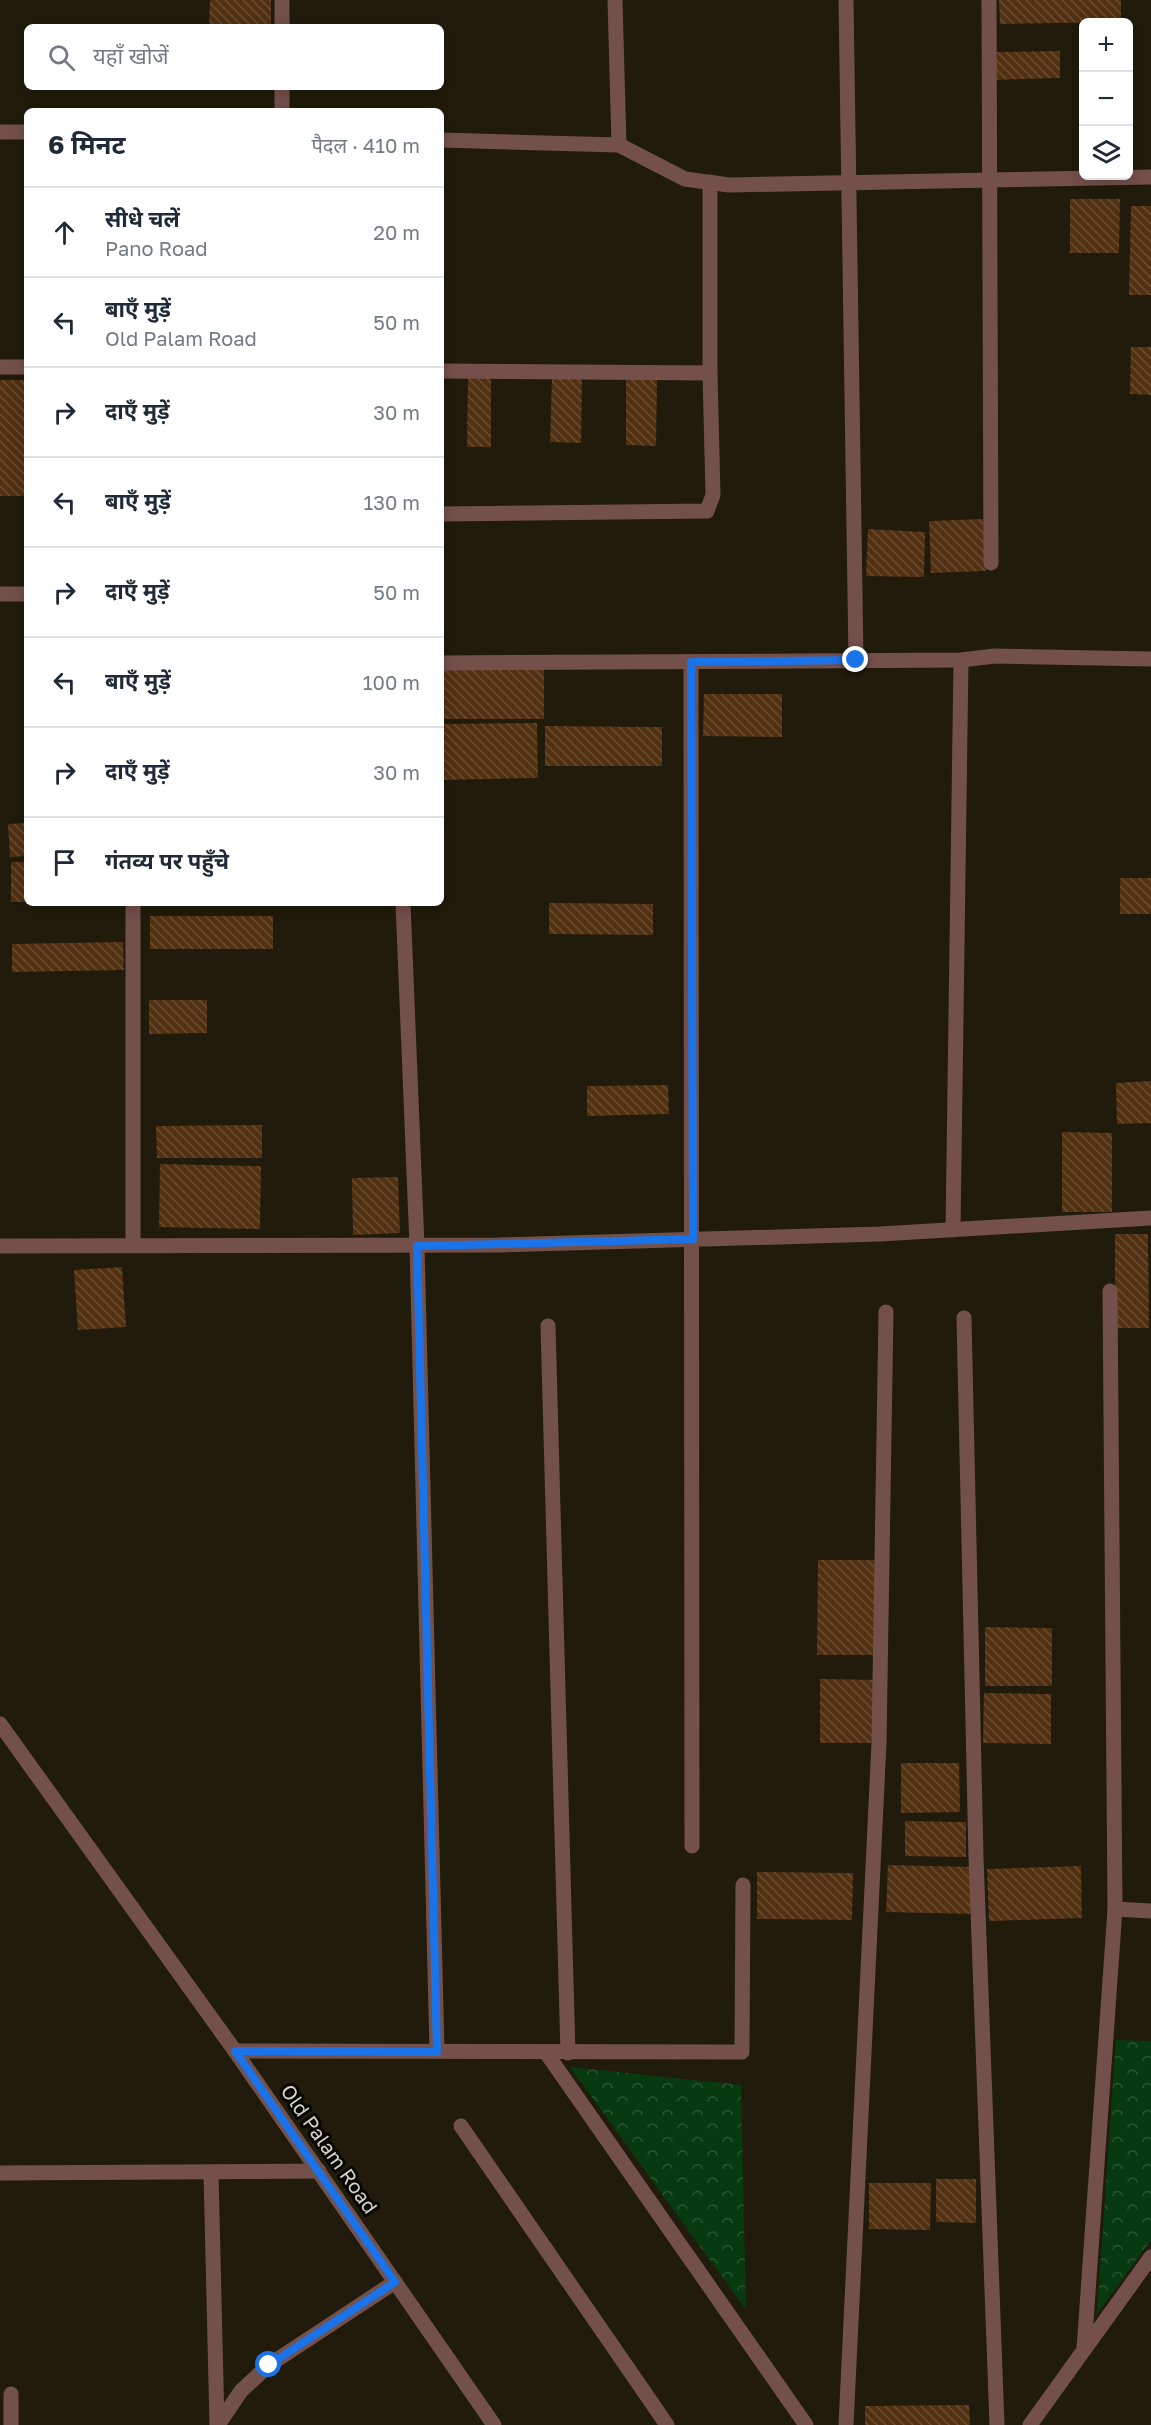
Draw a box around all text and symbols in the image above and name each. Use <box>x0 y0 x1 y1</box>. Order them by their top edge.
map controls <box>1079 18 1133 180</box>
button: + <box>1079 18 1133 72</box>
search box <box>24 24 444 90</box>
icon: search <box>45 41 78 74</box>
text: यहाँ खोजें <box>93 42 169 69</box>
button: − <box>1079 72 1133 126</box>
button: layers <box>1079 126 1133 180</box>
text: 6 मिनट <box>48 129 126 160</box>
text: पैदल · 410 m <box>311 133 420 157</box>
text: सीधे चलें <box>105 205 180 232</box>
icon: ahead <box>48 216 81 249</box>
text: 20 m <box>373 220 420 244</box>
text: Pano Road <box>105 236 208 260</box>
text: बाएँ मुड़ें <box>105 295 171 322</box>
icon: left <box>48 306 81 339</box>
text: 50 m <box>373 310 420 334</box>
text: Old Palam Road <box>105 326 257 350</box>
icon: right <box>48 396 81 429</box>
text: दाएँ मुड़ें <box>105 397 170 424</box>
text: 30 m <box>373 400 420 424</box>
icon: left <box>48 486 81 519</box>
text: बाएँ मुड़ें <box>105 487 171 514</box>
text: 130 m <box>364 490 420 514</box>
icon: right <box>48 576 81 609</box>
text: दाएँ मुड़ें <box>105 577 170 604</box>
text: 50 m <box>373 580 420 604</box>
route end <box>842 646 868 672</box>
icon: left <box>48 666 81 699</box>
text: बाएँ मुड़ें <box>105 667 171 694</box>
text: 100 m <box>363 670 420 694</box>
icon: right <box>48 756 81 789</box>
text: दाएँ मुड़ें <box>105 757 170 784</box>
text: 30 m <box>373 760 420 784</box>
icon: arrive <box>48 846 81 879</box>
text: गंतव्य पर पहुँचे <box>105 847 229 874</box>
street label: Old Palam Road <box>276 2079 383 2218</box>
route start <box>255 2351 281 2377</box>

